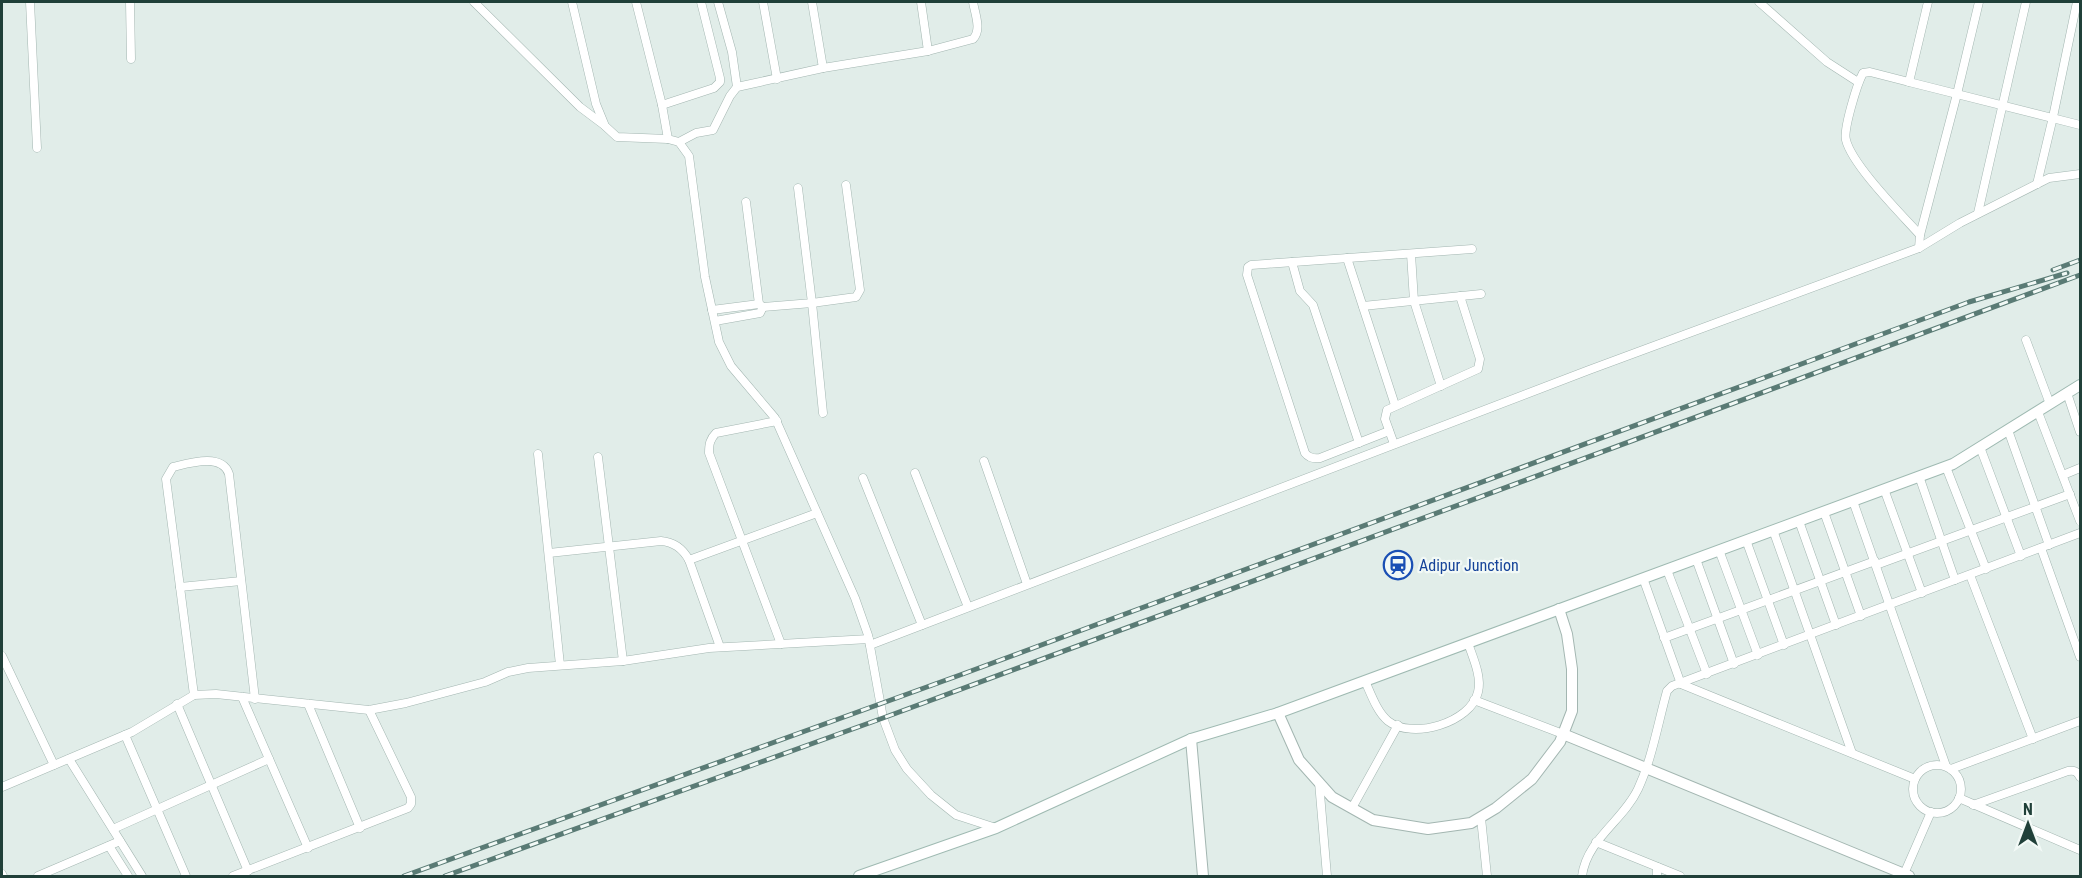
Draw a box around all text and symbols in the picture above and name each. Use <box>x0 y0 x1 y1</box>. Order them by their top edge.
station icon: Adipur Junction <box>1382 549 1414 581</box>
place label: Adipur Junction <box>1419 556 1519 575</box>
north arrow <box>1998 794 2058 854</box>
text: N <box>2023 800 2033 819</box>

